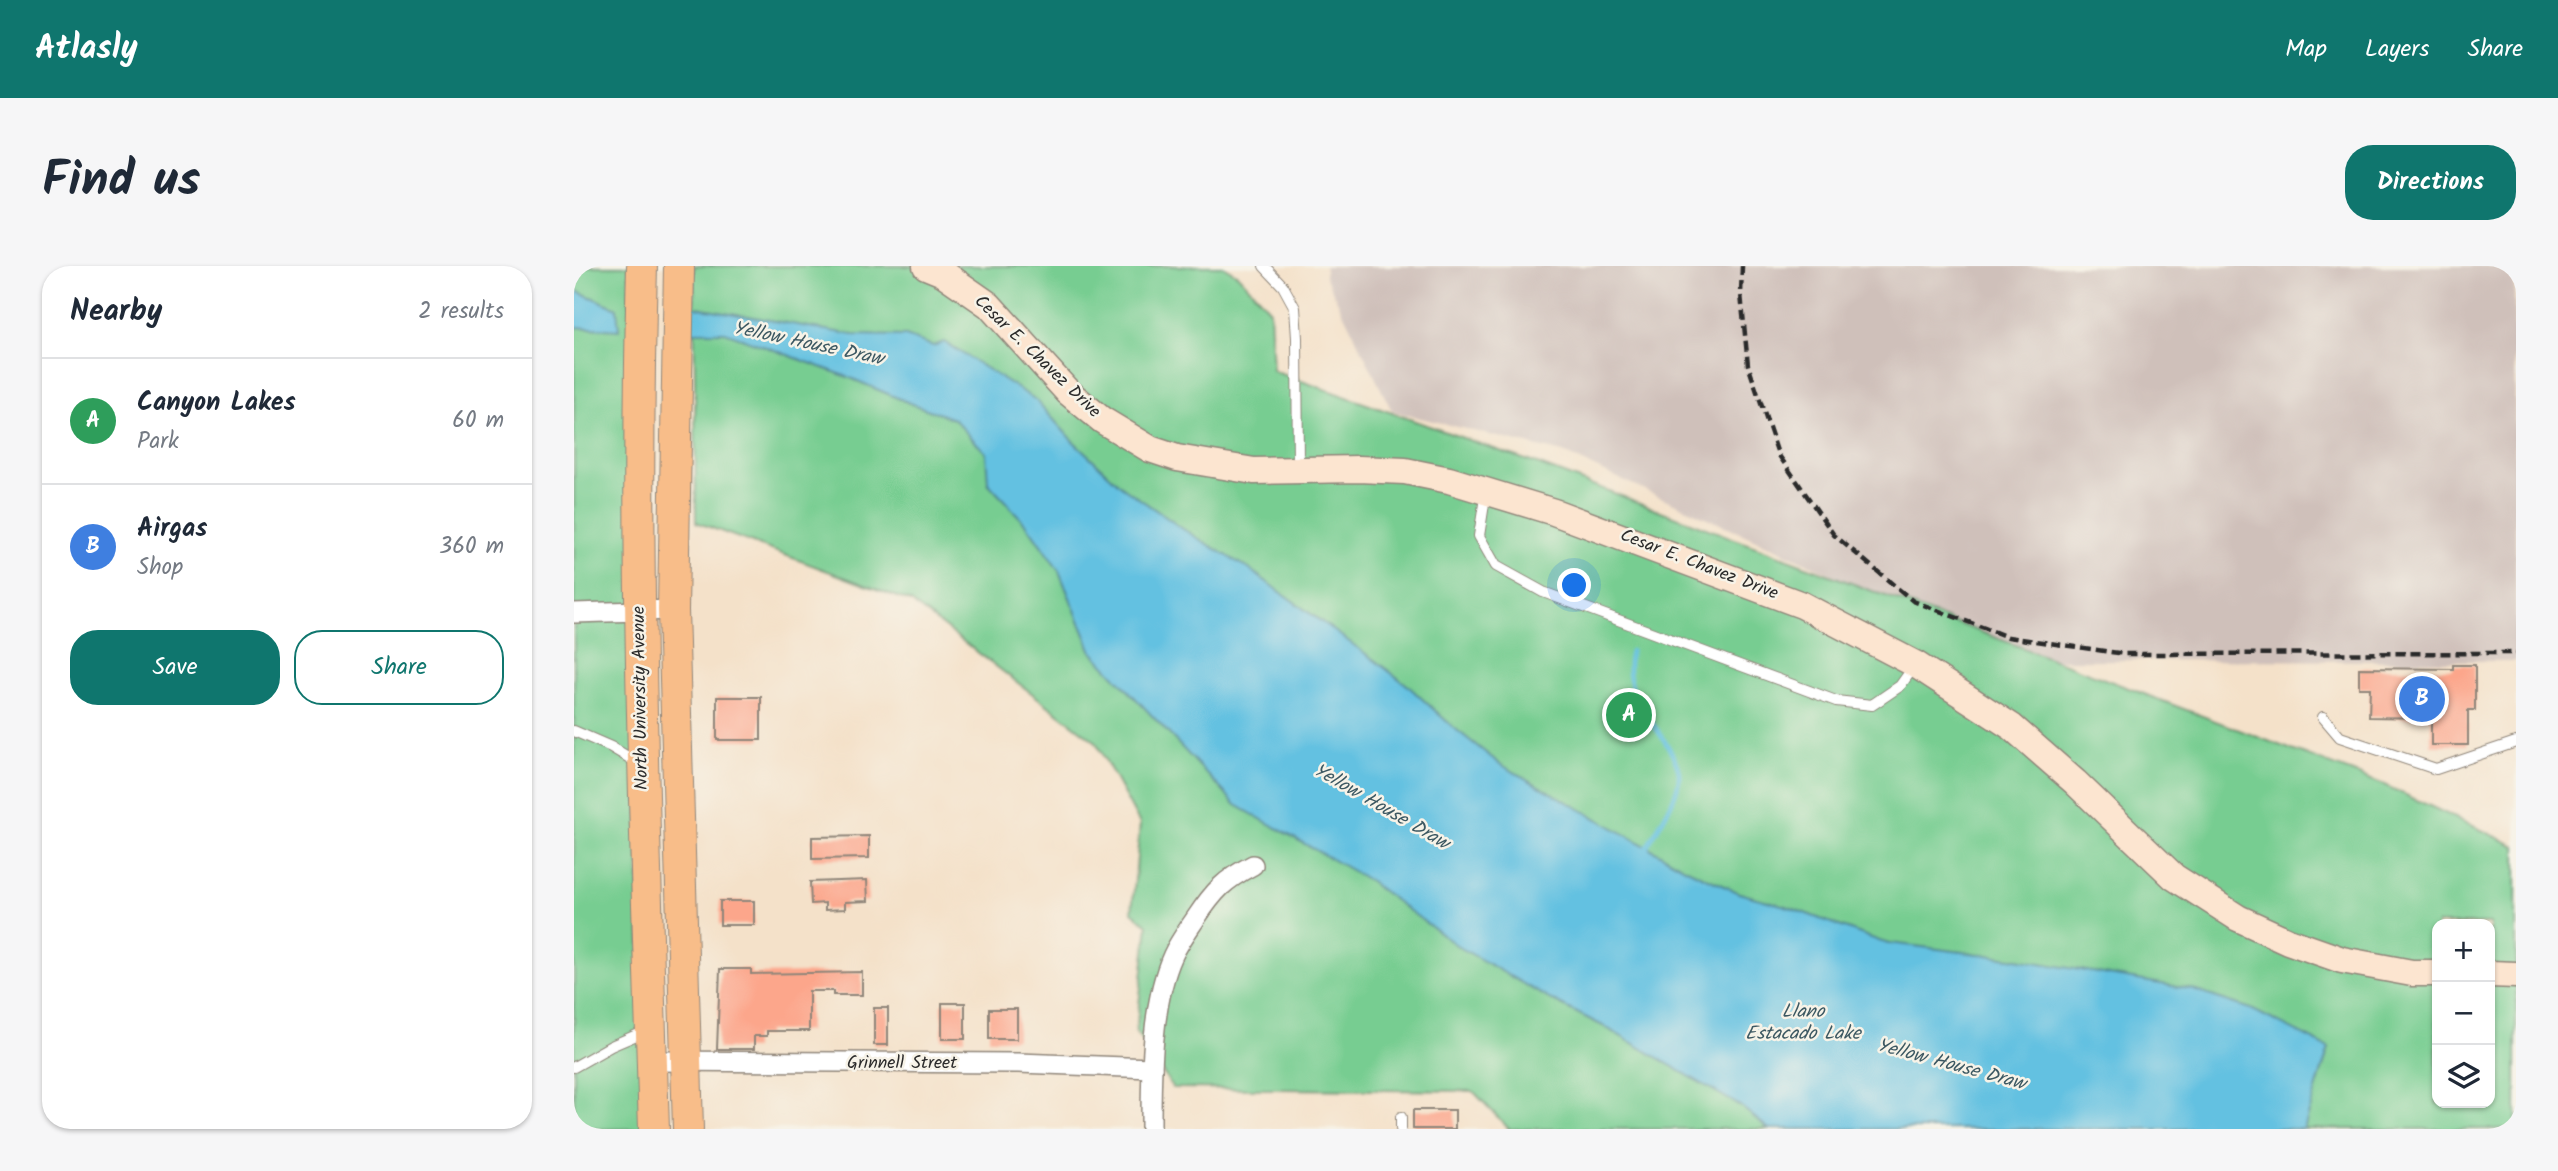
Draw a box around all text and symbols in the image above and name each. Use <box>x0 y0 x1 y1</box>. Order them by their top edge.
text: Atlasly <box>35 23 138 76</box>
text: Map <box>2285 30 2327 69</box>
text: Layers <box>2365 30 2429 69</box>
text: Share <box>2467 30 2523 69</box>
text: Find us <box>42 143 200 221</box>
button: Directions <box>2345 145 2516 220</box>
text: Nearby <box>70 288 162 336</box>
street label: Cesar E. Chavez Drive <box>967 288 1107 426</box>
text: 2 results <box>418 294 504 330</box>
water label: Yellow House Draw <box>730 313 889 375</box>
text: Canyon Lakes <box>137 382 296 424</box>
text: A <box>86 403 100 439</box>
text: 60 m <box>452 403 504 439</box>
text: Park <box>137 424 179 460</box>
text: Airgas <box>137 508 207 550</box>
street label: Cesar E. Chavez Drive <box>1616 521 1782 609</box>
text: B <box>86 529 100 565</box>
text: 360 m <box>439 529 504 565</box>
text: Shop <box>137 550 183 586</box>
your location <box>1557 568 1591 602</box>
street label: North University Avenue <box>625 606 657 790</box>
button: Save <box>70 630 280 705</box>
button: Share <box>294 630 504 705</box>
pin: B <box>2399 673 2445 725</box>
pin: A <box>1606 689 1652 741</box>
water label: Yellow House Draw <box>1307 756 1457 860</box>
map controls <box>2432 919 2495 1108</box>
button: + <box>2432 919 2495 982</box>
button: − <box>2432 982 2495 1045</box>
water label: Llano Estacado Lake <box>1745 997 1863 1049</box>
water label: Yellow House Draw <box>1873 1031 2032 1100</box>
button: layers <box>2432 1045 2495 1108</box>
street label: Grinnell Street <box>847 1049 958 1078</box>

